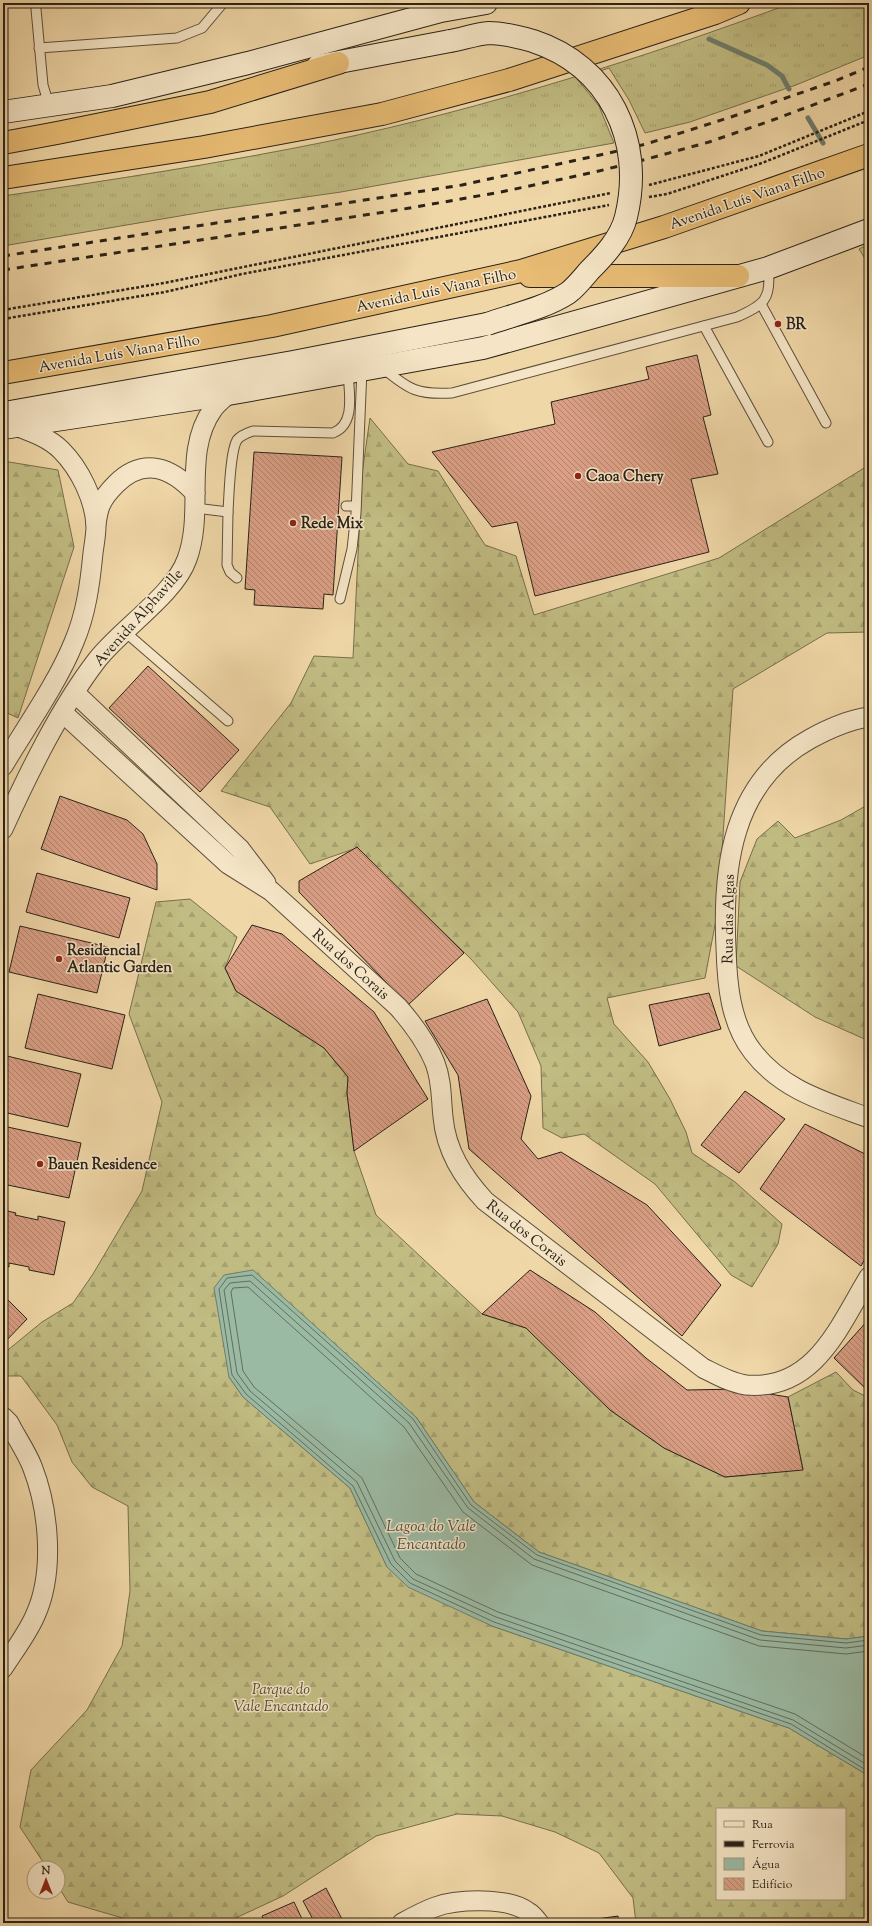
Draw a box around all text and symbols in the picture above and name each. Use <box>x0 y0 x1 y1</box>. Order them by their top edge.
street label: Avenida Luís Viana Filho <box>667 163 828 236</box>
street label: Avenida Luís Viana Filho <box>354 264 518 319</box>
place label: BR <box>786 315 806 336</box>
marker: BR <box>773 319 783 329</box>
street label: Avenida Luís Viana Filho <box>37 330 201 379</box>
place label: Caoa Chery <box>586 467 664 488</box>
marker: Caoa Chery <box>573 471 583 481</box>
place label: Rede Mix <box>301 514 364 535</box>
marker: Rede Mix <box>288 518 298 528</box>
street label: Avenida Alphaville <box>90 565 189 671</box>
street label: Rua das Algas <box>718 874 741 964</box>
street label: Rua dos Corais <box>307 925 393 1006</box>
place label: Residencial Atlantic Garden <box>67 941 172 979</box>
marker: Residencial Atlantic Garden <box>54 954 64 964</box>
place label: Bauen Residence <box>48 1155 157 1176</box>
marker: Bauen Residence <box>35 1159 45 1169</box>
street label: Rua dos Corais <box>481 1196 571 1272</box>
water label: Lagoa do Vale Encantado <box>386 1516 476 1557</box>
park label: Parque do Vale Encantado <box>233 1680 329 1718</box>
legend <box>716 1808 846 1900</box>
text: Rua <box>752 1816 773 1834</box>
text: Ferrovia <box>752 1836 795 1854</box>
text: Água <box>752 1856 780 1874</box>
north arrow <box>26 1860 66 1900</box>
text: N <box>41 1863 51 1879</box>
text: Edifício <box>752 1876 793 1894</box>

